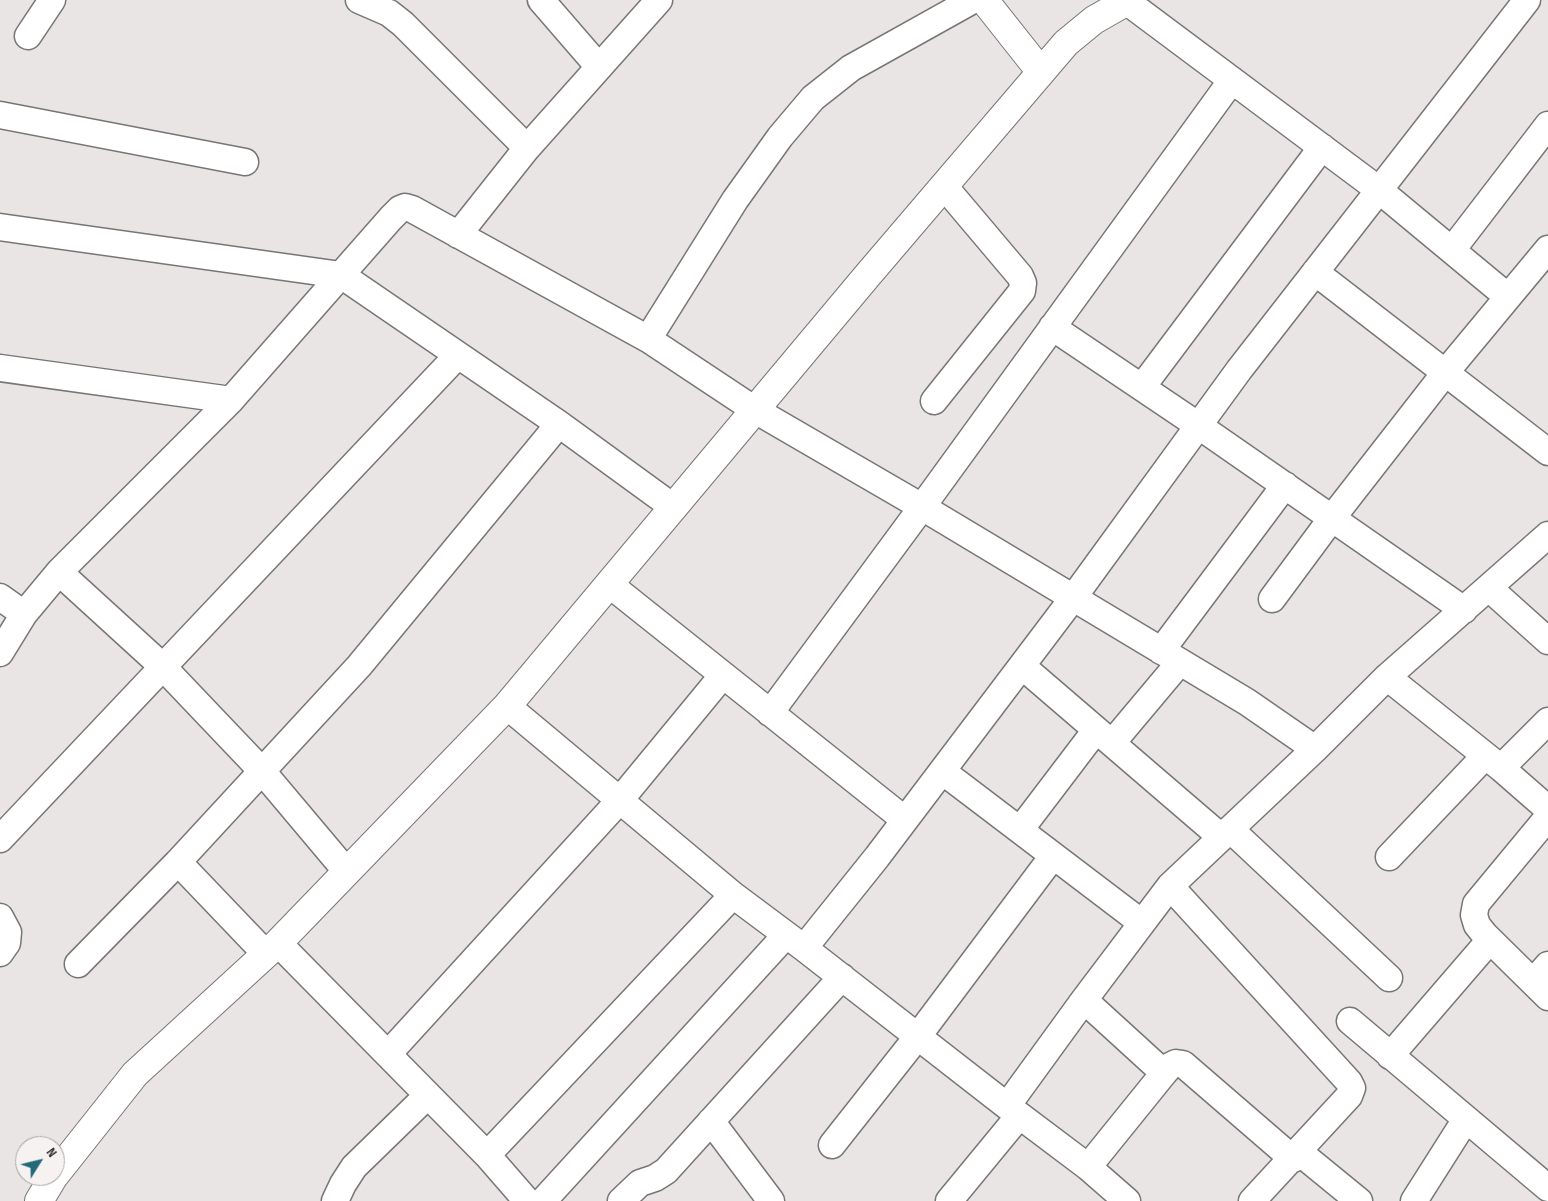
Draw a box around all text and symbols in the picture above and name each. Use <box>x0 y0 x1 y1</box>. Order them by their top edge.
north arrow <box>15 1136 65 1186</box>
text: N <box>43 1144 61 1160</box>

